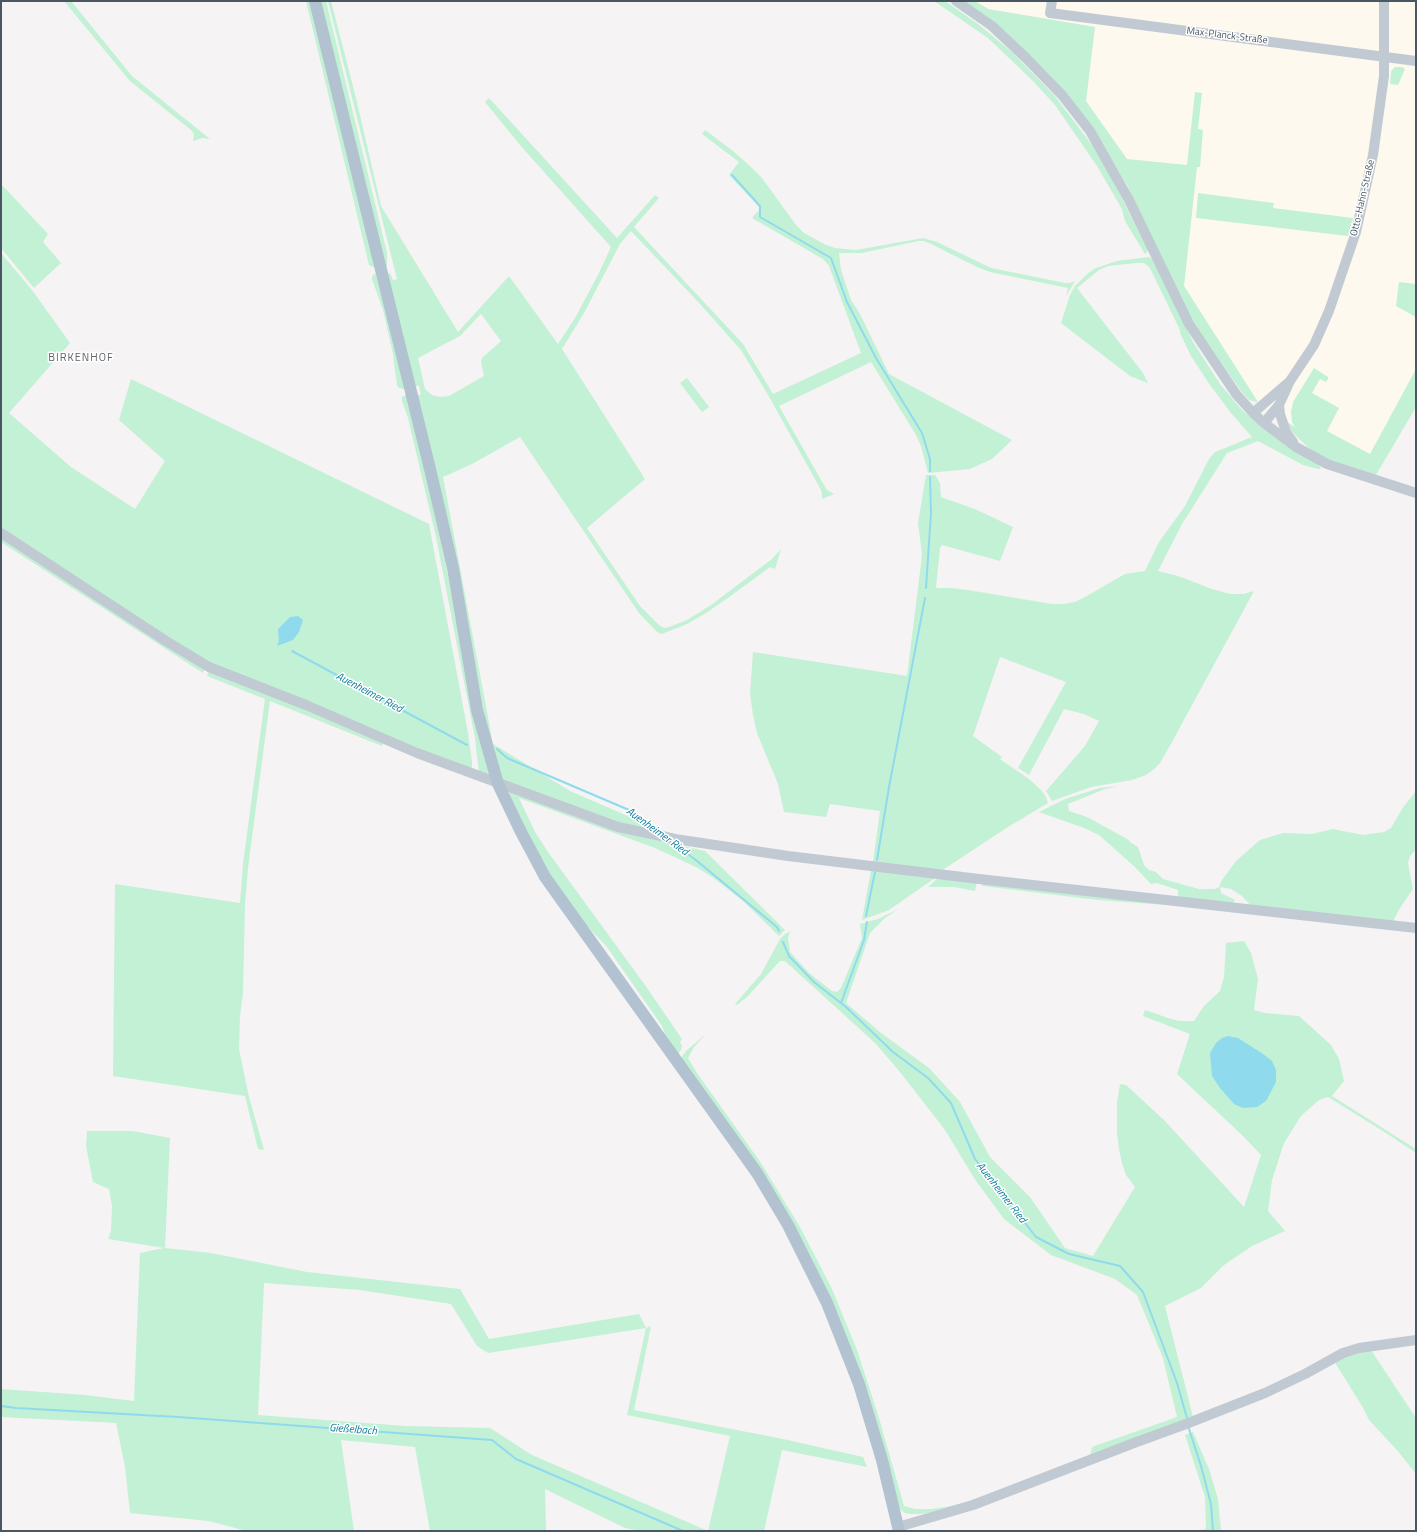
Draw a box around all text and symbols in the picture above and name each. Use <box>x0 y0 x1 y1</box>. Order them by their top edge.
street label: Max-Planck-Straße <box>1186 25 1268 47</box>
street label: Otto-Hahn-Straße <box>1348 159 1378 237</box>
district label: BIRKENHOF <box>48 351 114 365</box>
water label: Auenheimer Ried <box>333 670 405 716</box>
water label: Auenheimer Ried <box>623 805 691 859</box>
water label: Auenheimer Ried <box>973 1160 1029 1226</box>
water label: Gießelbach <box>329 1422 377 1438</box>

